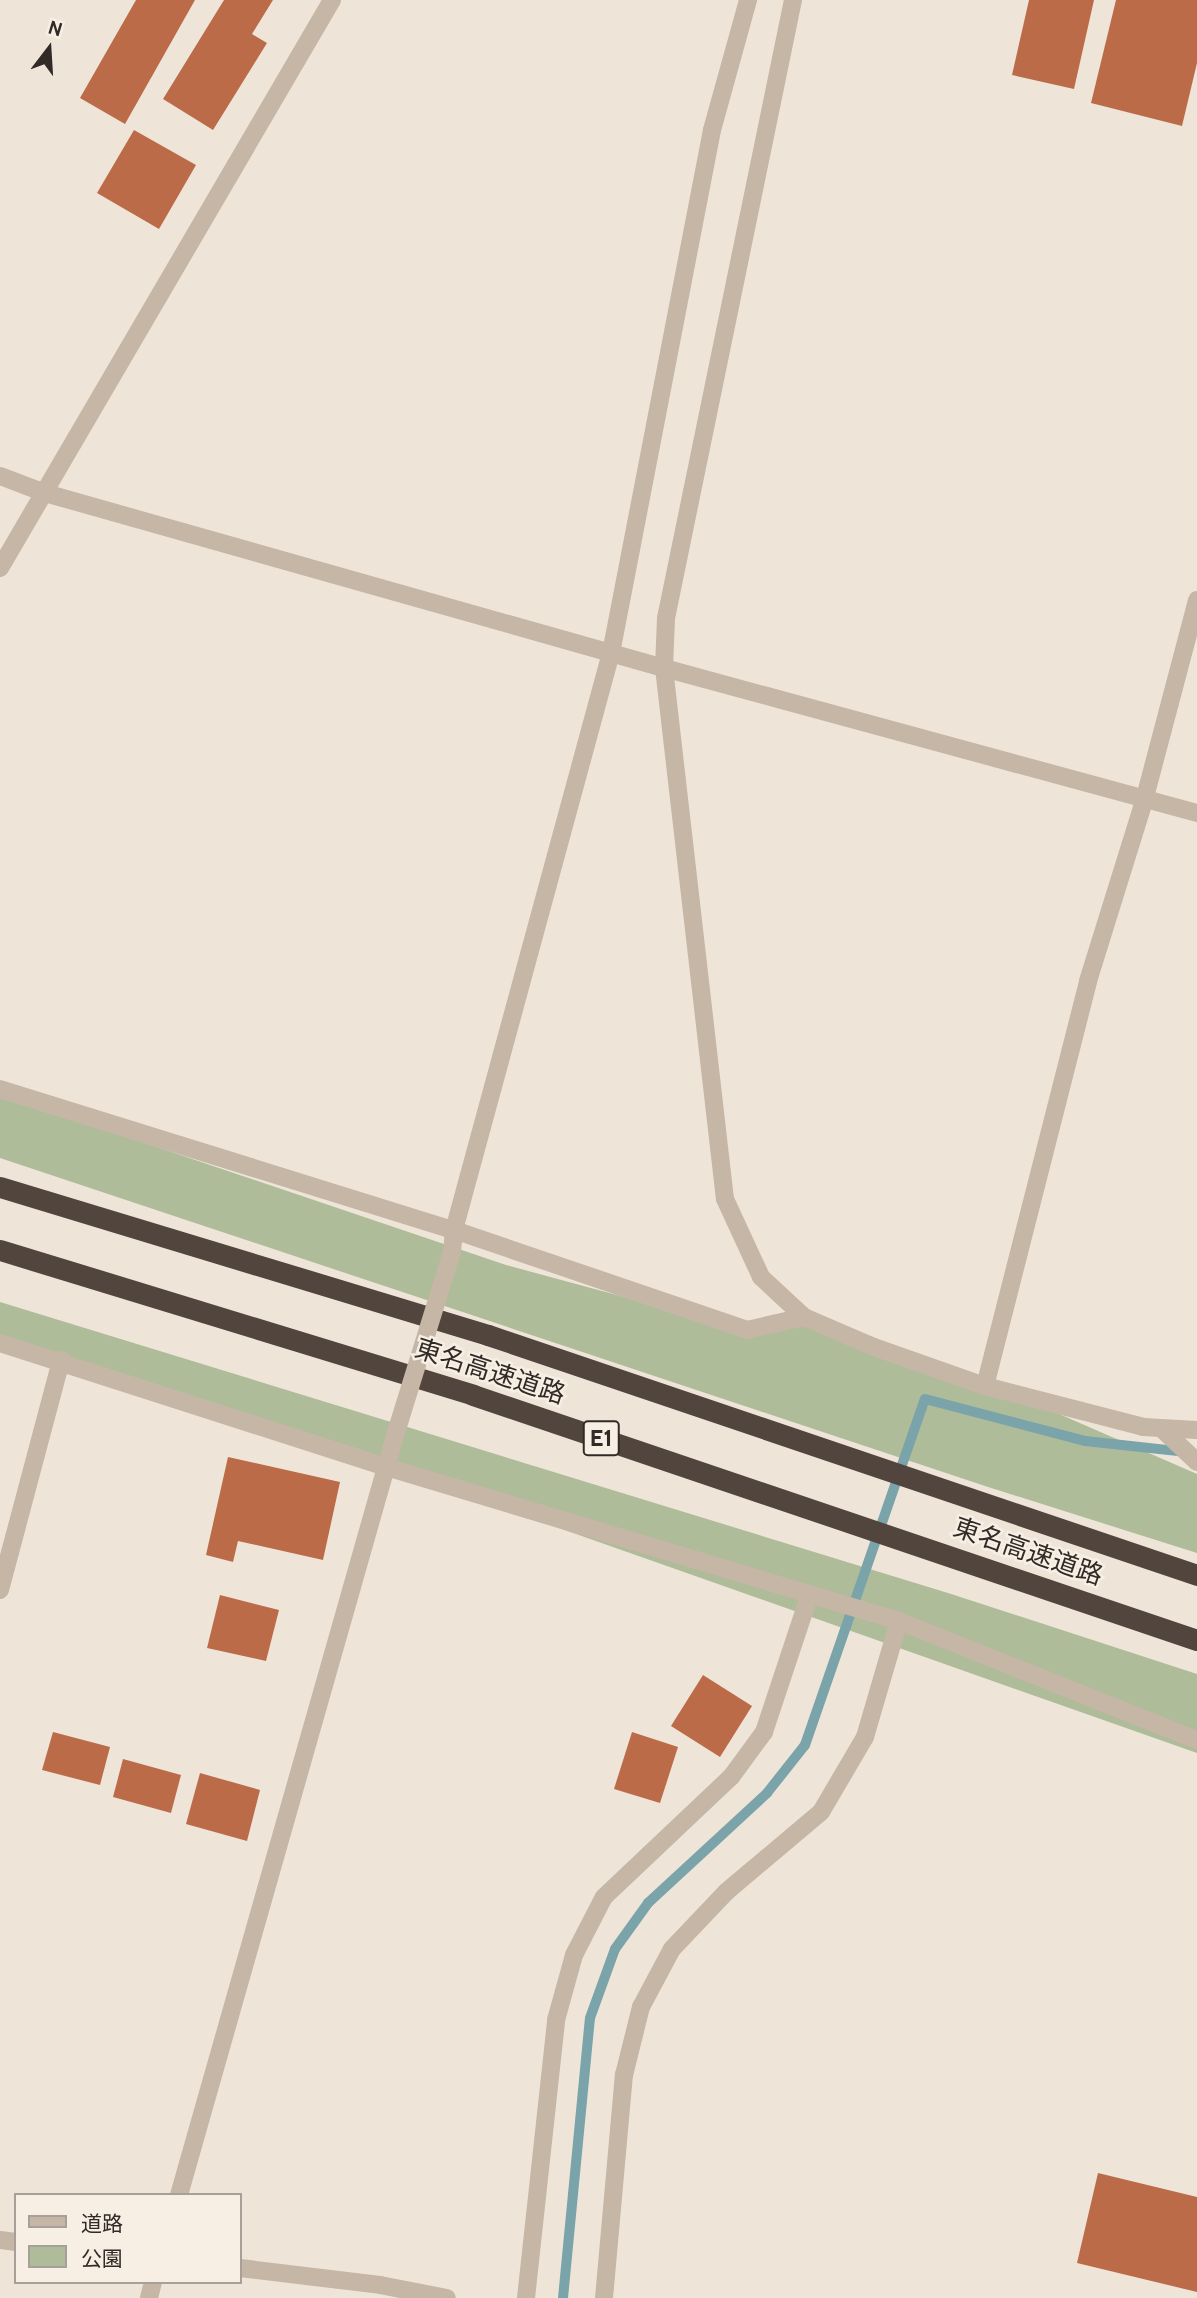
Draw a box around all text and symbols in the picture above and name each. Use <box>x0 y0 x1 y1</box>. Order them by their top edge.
north arrow <box>14 14 84 84</box>
text: N <box>45 15 65 41</box>
street label: 東名高速道路 <box>411 1333 569 1411</box>
road number: E1 <box>582 1418 620 1458</box>
street label: 東名高速道路 <box>949 1512 1107 1592</box>
legend <box>14 2193 242 2284</box>
text: 道路 <box>81 2211 123 2236</box>
text: 公園 <box>81 2246 123 2271</box>

